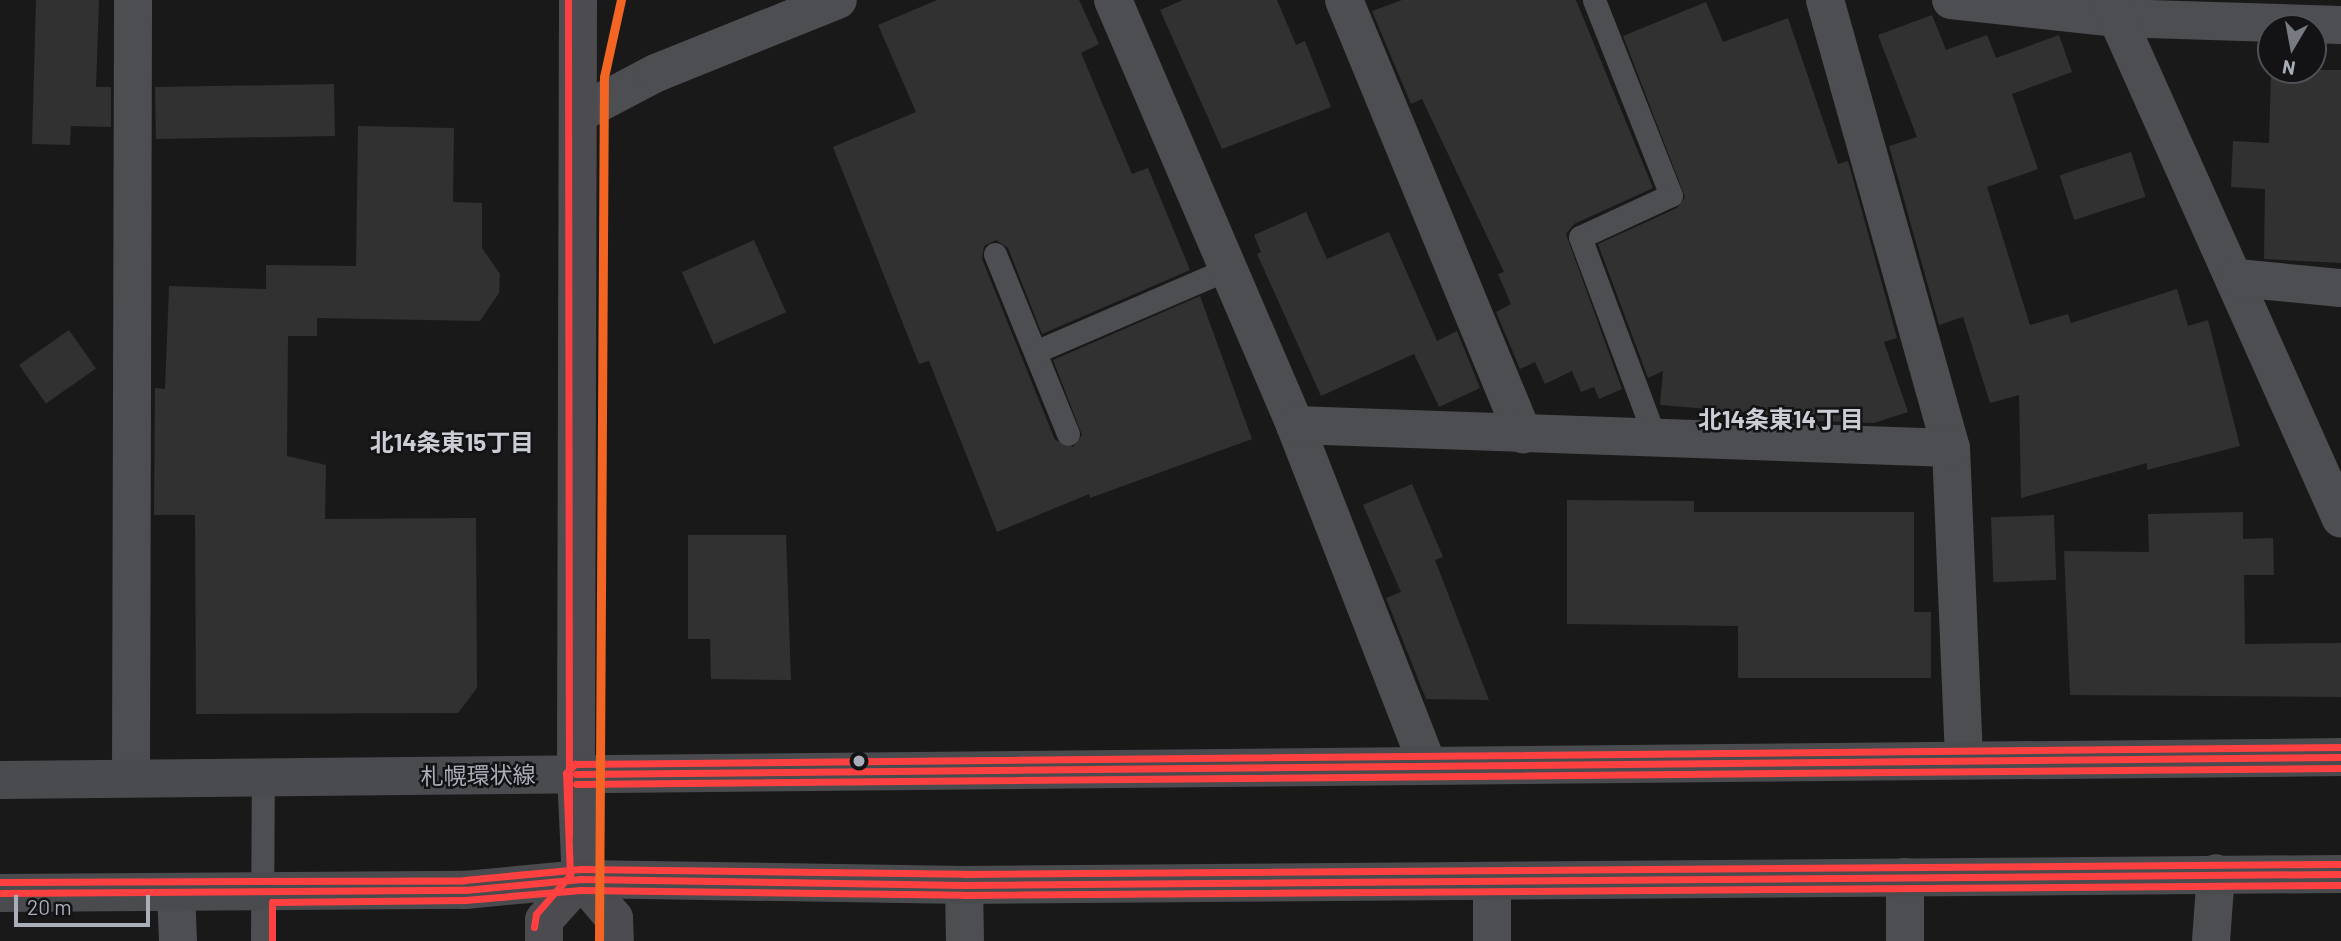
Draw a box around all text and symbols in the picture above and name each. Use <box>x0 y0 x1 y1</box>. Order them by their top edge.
north arrow <box>2257 14 2327 84</box>
text: N <box>2280 56 2297 81</box>
district label: 北14条東14丁目 <box>1698 405 1864 433</box>
district label: 北14条東15丁目 <box>370 428 534 456</box>
unlabelled marker <box>852 754 866 768</box>
street label: 札幌環状線 <box>420 760 536 790</box>
scale bar <box>18 881 154 925</box>
text: 20 m <box>27 894 72 919</box>

